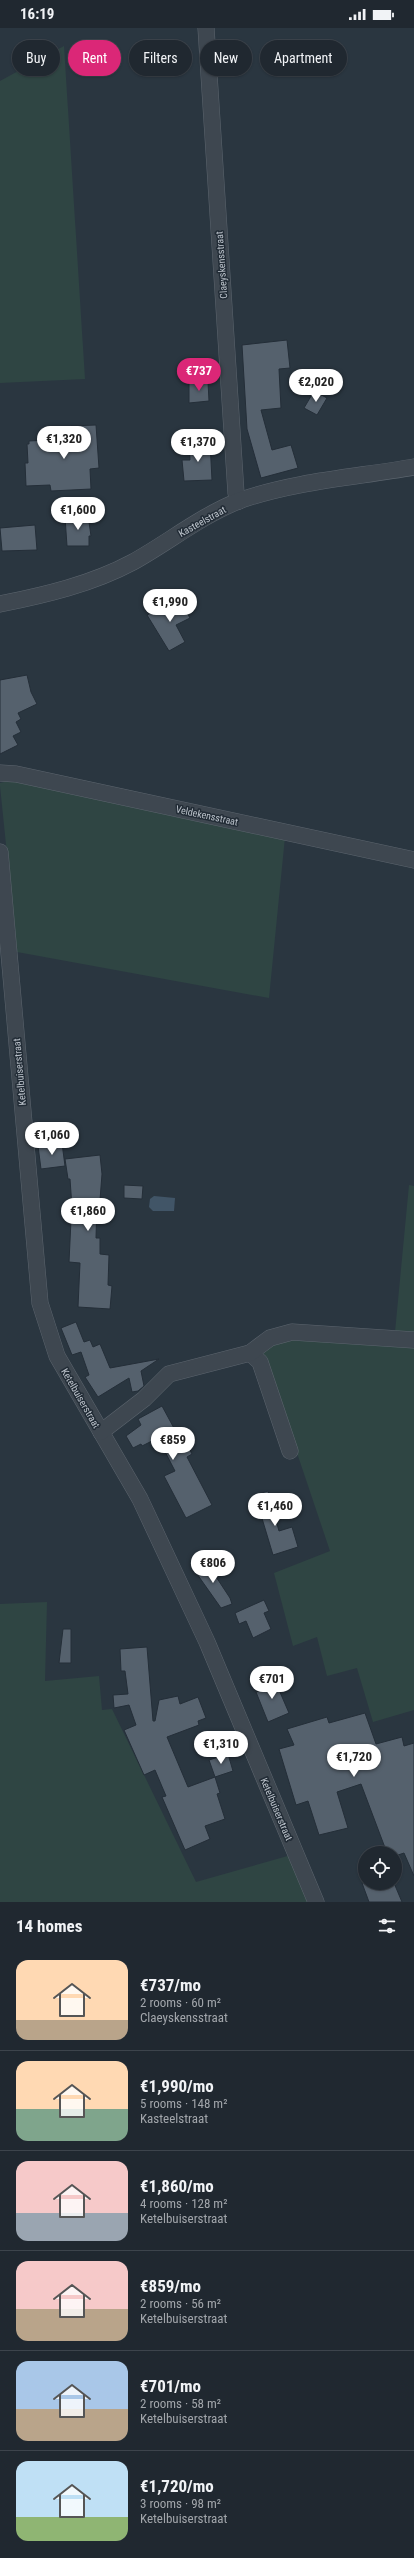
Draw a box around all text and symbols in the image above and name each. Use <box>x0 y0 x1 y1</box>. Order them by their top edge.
text: 16:19 <box>20 5 54 23</box>
chip: Buy <box>12 40 60 76</box>
chip: Rent <box>68 40 121 76</box>
chip: Filters <box>129 40 192 76</box>
chip: New <box>200 40 252 76</box>
chip: Apartment <box>260 40 347 76</box>
street label: Claeyskensstraat <box>214 231 229 299</box>
pin: €737 <box>175 358 223 392</box>
text: €737 <box>186 363 212 378</box>
pin: €2,020 <box>283 369 349 403</box>
text: €2,020 <box>298 374 334 389</box>
pin: €1,320 <box>31 426 97 460</box>
pin: €1,370 <box>165 429 231 463</box>
text: €1,320 <box>46 431 82 446</box>
text: €1,370 <box>180 434 216 449</box>
pin: €1,600 <box>45 497 111 531</box>
text: €1,600 <box>60 502 96 517</box>
street label: Kasteelstraat <box>177 504 228 539</box>
pin: €1,990 <box>137 589 203 623</box>
text: €1,990 <box>152 594 188 609</box>
street label: Veldekensstraat <box>175 804 239 827</box>
street label: Ketelbuiserstraat <box>11 1038 28 1106</box>
pin: €1,060 <box>19 1122 85 1156</box>
text: €1,060 <box>34 1127 70 1142</box>
pin: €1,860 <box>55 1198 121 1232</box>
text: €1,860 <box>70 1203 106 1218</box>
street label: Ketelbuiserstraat <box>59 1366 102 1430</box>
pin: €859 <box>149 1427 197 1461</box>
text: €859 <box>160 1432 186 1447</box>
pin: €1,460 <box>242 1493 308 1527</box>
text: €1,460 <box>257 1498 293 1513</box>
pin: €806 <box>189 1550 237 1584</box>
text: €806 <box>200 1555 226 1570</box>
pin: €701 <box>248 1666 296 1700</box>
text: €701 <box>259 1671 285 1686</box>
pin: €1,310 <box>188 1731 254 1765</box>
text: €1,310 <box>203 1736 239 1751</box>
pin: €1,720 <box>321 1744 387 1778</box>
text: €1,720 <box>336 1749 372 1764</box>
street label: Ketelbuiserstraat <box>258 1776 295 1842</box>
map controls <box>358 1846 402 1890</box>
button: locate <box>358 1846 402 1890</box>
icon: filters <box>376 1915 398 1937</box>
text: 14 homes <box>16 1916 82 1936</box>
text: €737/mo <box>140 1975 201 1995</box>
icon: home <box>48 1976 96 2024</box>
text: 2 rooms · 60 m² <box>140 1995 221 2010</box>
text: Claeyskensstraat <box>140 2010 228 2025</box>
text: €1,990/mo <box>140 2076 214 2096</box>
icon: home <box>48 2077 96 2125</box>
text: 5 rooms · 148 m² <box>140 2096 227 2111</box>
text: Kasteelstraat <box>140 2111 208 2126</box>
text: €1,860/mo <box>140 2176 214 2196</box>
icon: home <box>48 2177 96 2225</box>
text: 4 rooms · 128 m² <box>140 2196 227 2211</box>
text: Ketelbuiserstraat <box>140 2211 227 2226</box>
text: €859/mo <box>140 2276 201 2296</box>
icon: home <box>48 2277 96 2325</box>
text: 2 rooms · 56 m² <box>140 2296 221 2311</box>
text: Ketelbuiserstraat <box>140 2311 227 2326</box>
text: €701/mo <box>140 2376 201 2396</box>
icon: home <box>48 2377 96 2425</box>
text: 2 rooms · 58 m² <box>140 2396 221 2411</box>
text: Ketelbuiserstraat <box>140 2411 227 2426</box>
text: €1,720/mo <box>140 2476 214 2496</box>
icon: home <box>48 2477 96 2525</box>
text: 3 rooms · 98 m² <box>140 2496 221 2511</box>
text: Ketelbuiserstraat <box>140 2511 227 2526</box>

